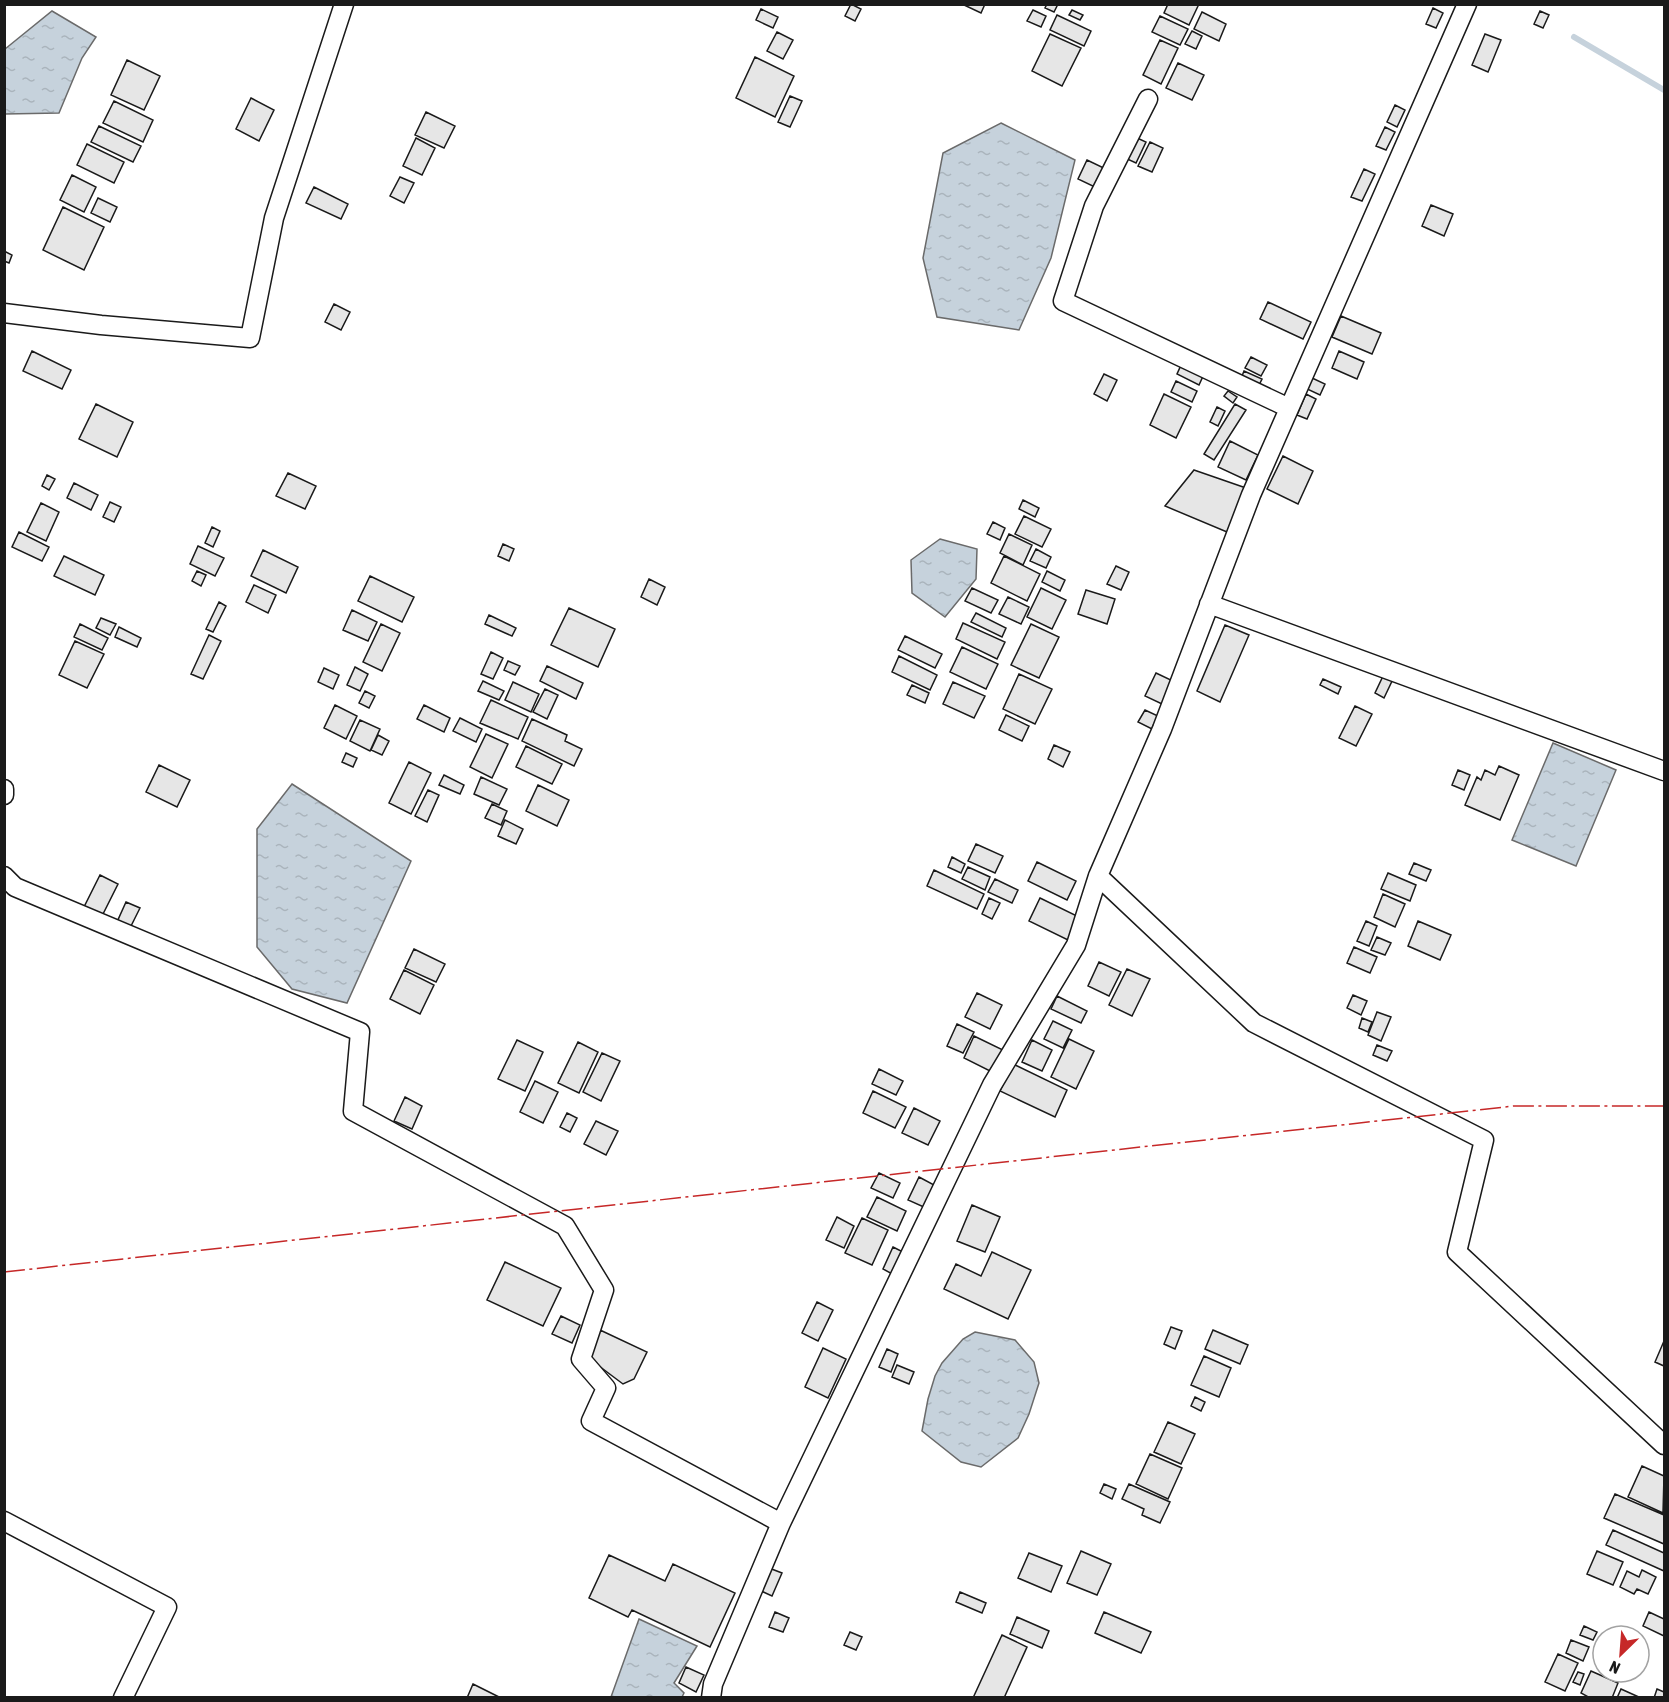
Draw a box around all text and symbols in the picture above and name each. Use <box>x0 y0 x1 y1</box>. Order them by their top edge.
north arrow <box>1591 1624 1651 1684</box>
text: N <box>1607 1657 1623 1678</box>

